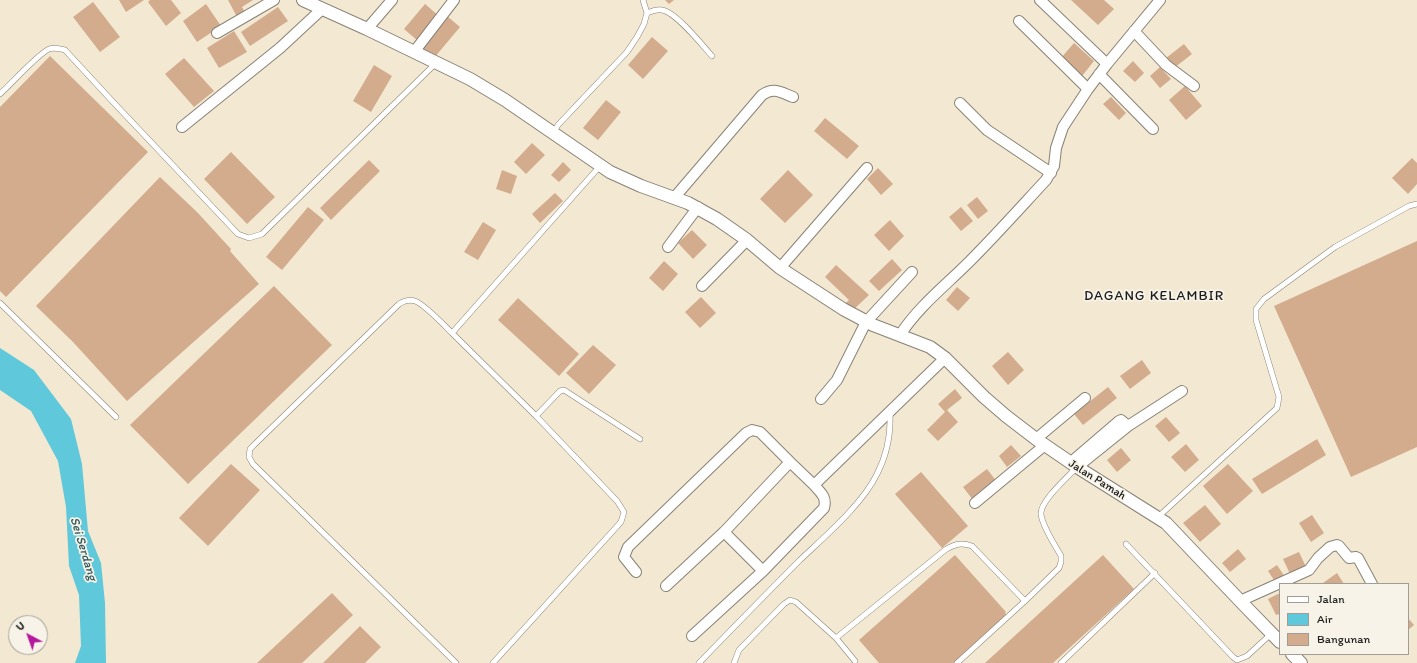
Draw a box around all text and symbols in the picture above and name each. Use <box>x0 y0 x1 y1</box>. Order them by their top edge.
district label: DAGANG KELAMBIR <box>1084 288 1224 304</box>
street label: Jalan Pamah <box>1066 457 1128 503</box>
water label: Sei Serdang <box>66 515 100 583</box>
legend <box>1279 583 1409 655</box>
text: Jalan <box>1317 592 1345 606</box>
text: Air <box>1317 612 1333 626</box>
north arrow <box>8 615 48 655</box>
text: U <box>13 619 27 634</box>
text: Bangunan <box>1317 632 1370 646</box>

